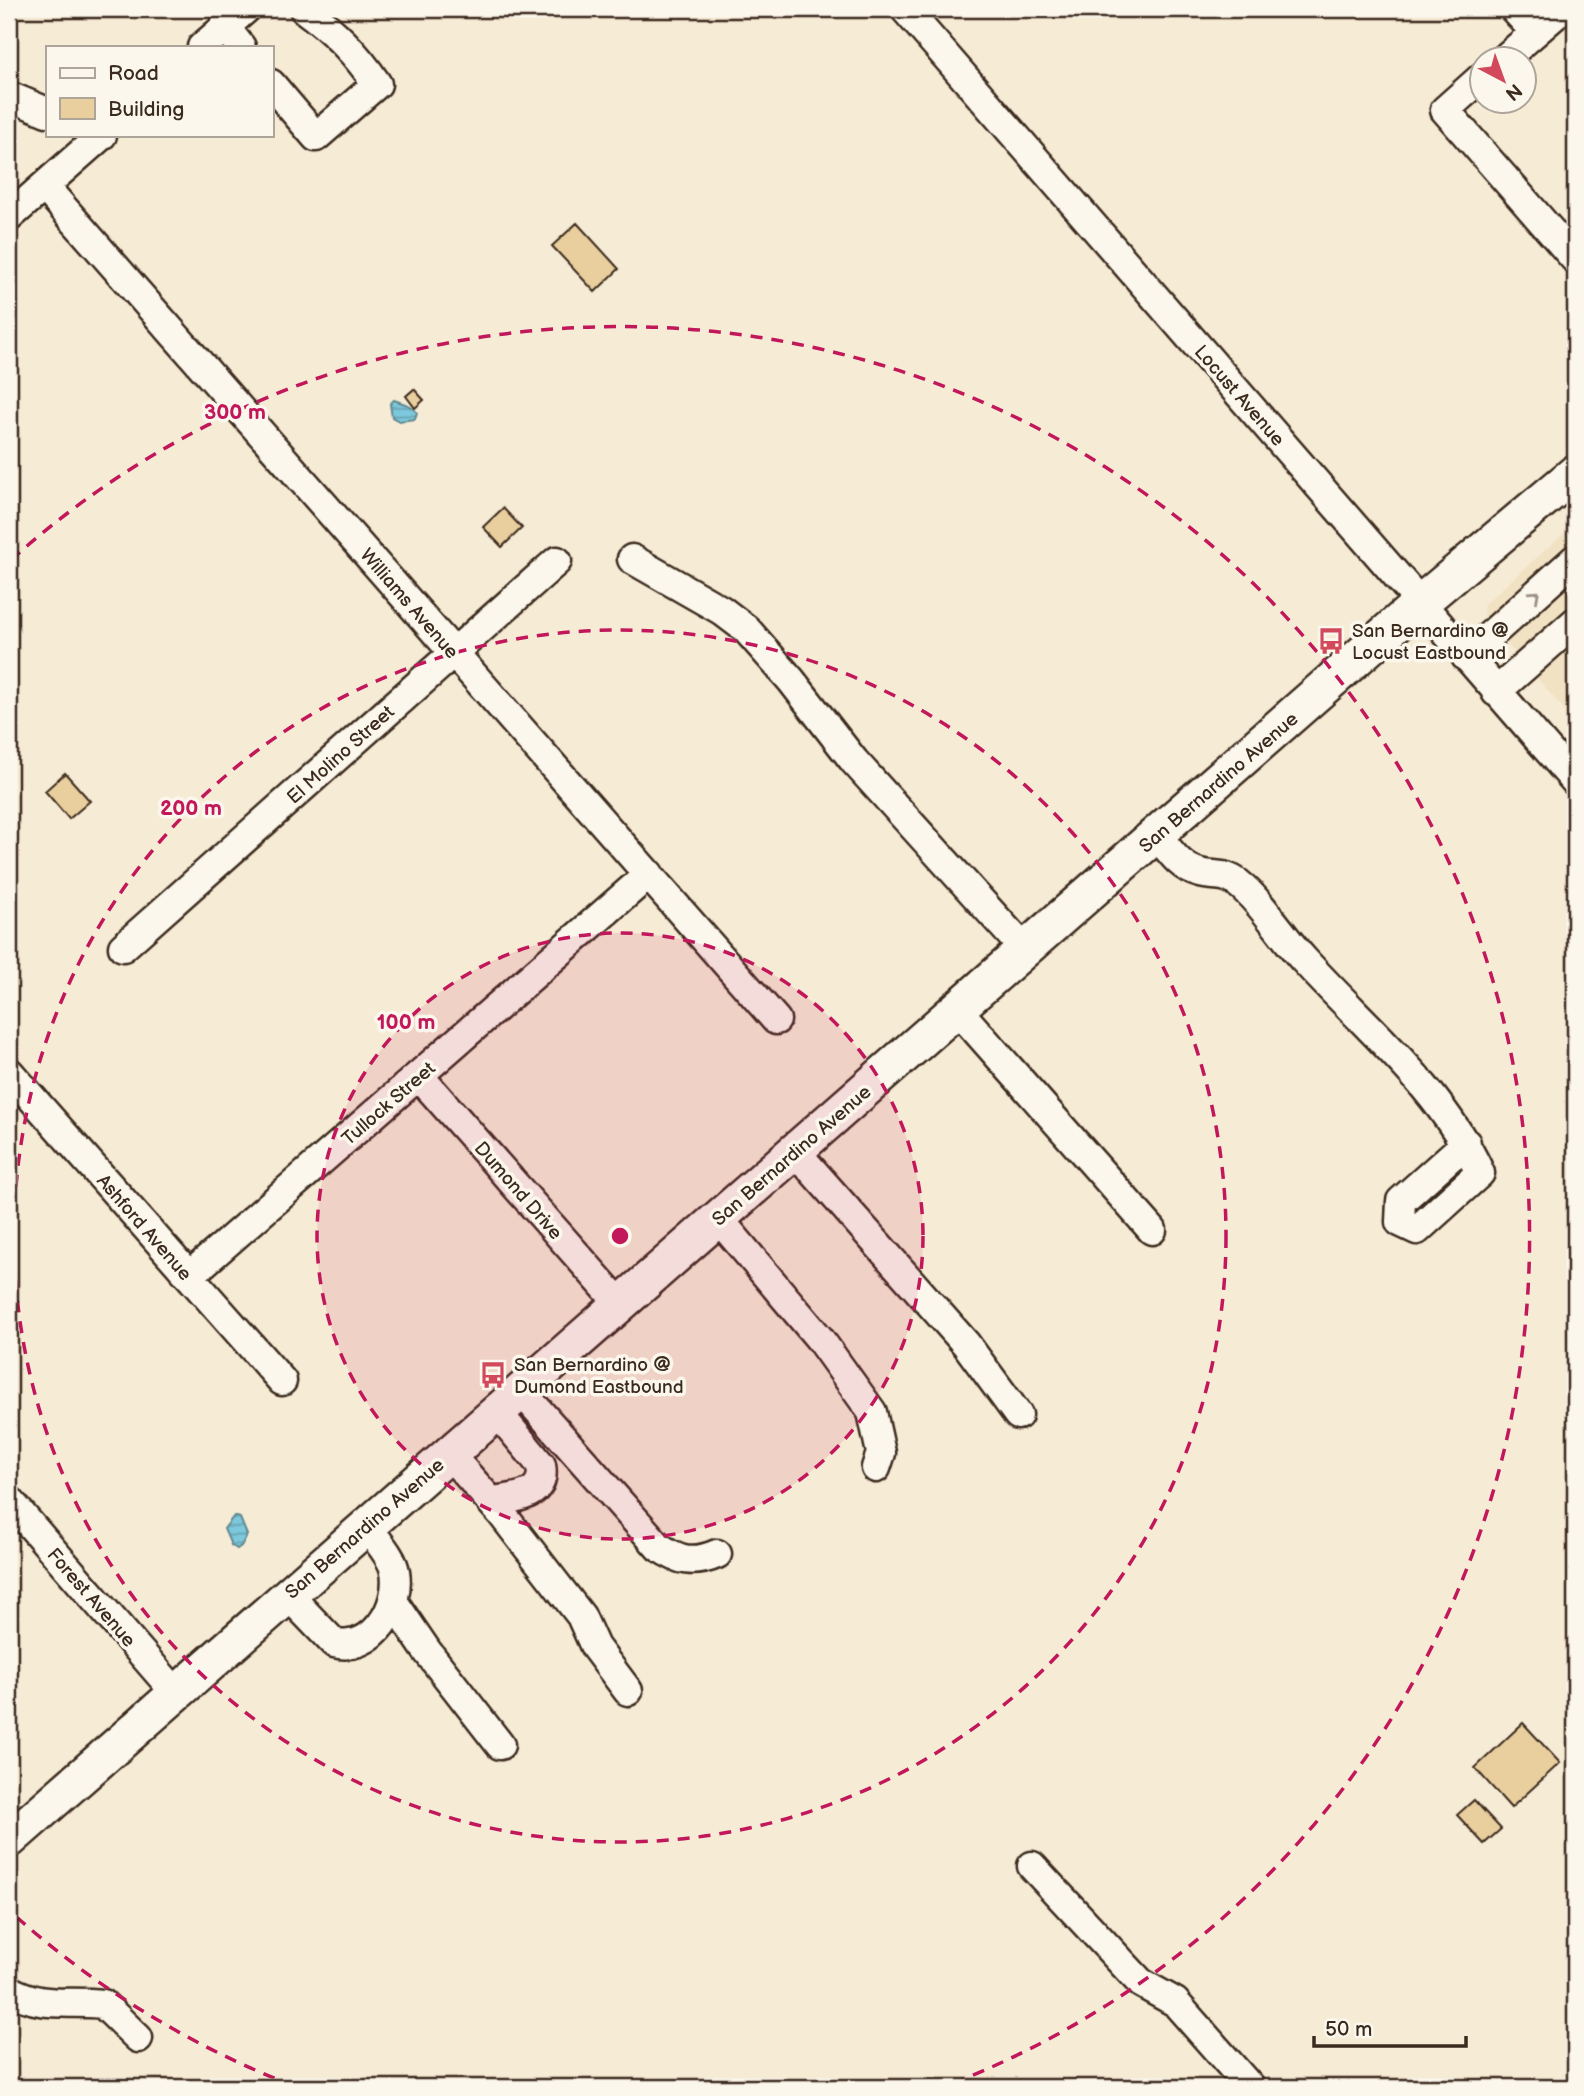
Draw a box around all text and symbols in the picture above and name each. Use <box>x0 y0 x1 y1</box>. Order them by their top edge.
legend <box>46 46 273 136</box>
north arrow <box>1468 46 1538 116</box>
text: Road <box>108 61 159 86</box>
text: N <box>1500 78 1526 105</box>
text: Building <box>108 97 184 122</box>
street label: Locust Avenue <box>1189 341 1289 451</box>
text: 300 m <box>204 400 266 425</box>
street label: Williams Avenue <box>355 544 463 664</box>
one-way arrow <box>1527 591 1540 603</box>
place label: San Bernardino @ Locust Eastbound <box>1352 620 1509 665</box>
bus stop icon: San Bernardino @ Locust Eastbound <box>1316 626 1346 656</box>
street label: El Molino Street <box>283 701 399 809</box>
street label: San Bernardino Avenue <box>1135 708 1303 858</box>
text: 200 m <box>160 796 222 821</box>
text: 100 m <box>377 1010 435 1035</box>
street label: Tullock Street <box>338 1057 440 1151</box>
street label: San Bernardino Avenue <box>708 1081 876 1231</box>
street label: Dumond Drive <box>469 1137 567 1245</box>
street label: Ashford Avenue <box>91 1170 196 1286</box>
centre of rings <box>608 1224 632 1248</box>
place label: San Bernardino @ Dumond Eastbound <box>514 1354 684 1399</box>
bus stop icon: San Bernardino @ Dumond Eastbound <box>478 1360 508 1390</box>
street label: San Bernardino Avenue <box>281 1454 449 1604</box>
street label: Forest Avenue <box>42 1544 140 1652</box>
scale bar <box>1314 2005 1467 2049</box>
text: 50 m <box>1325 2017 1372 2042</box>

